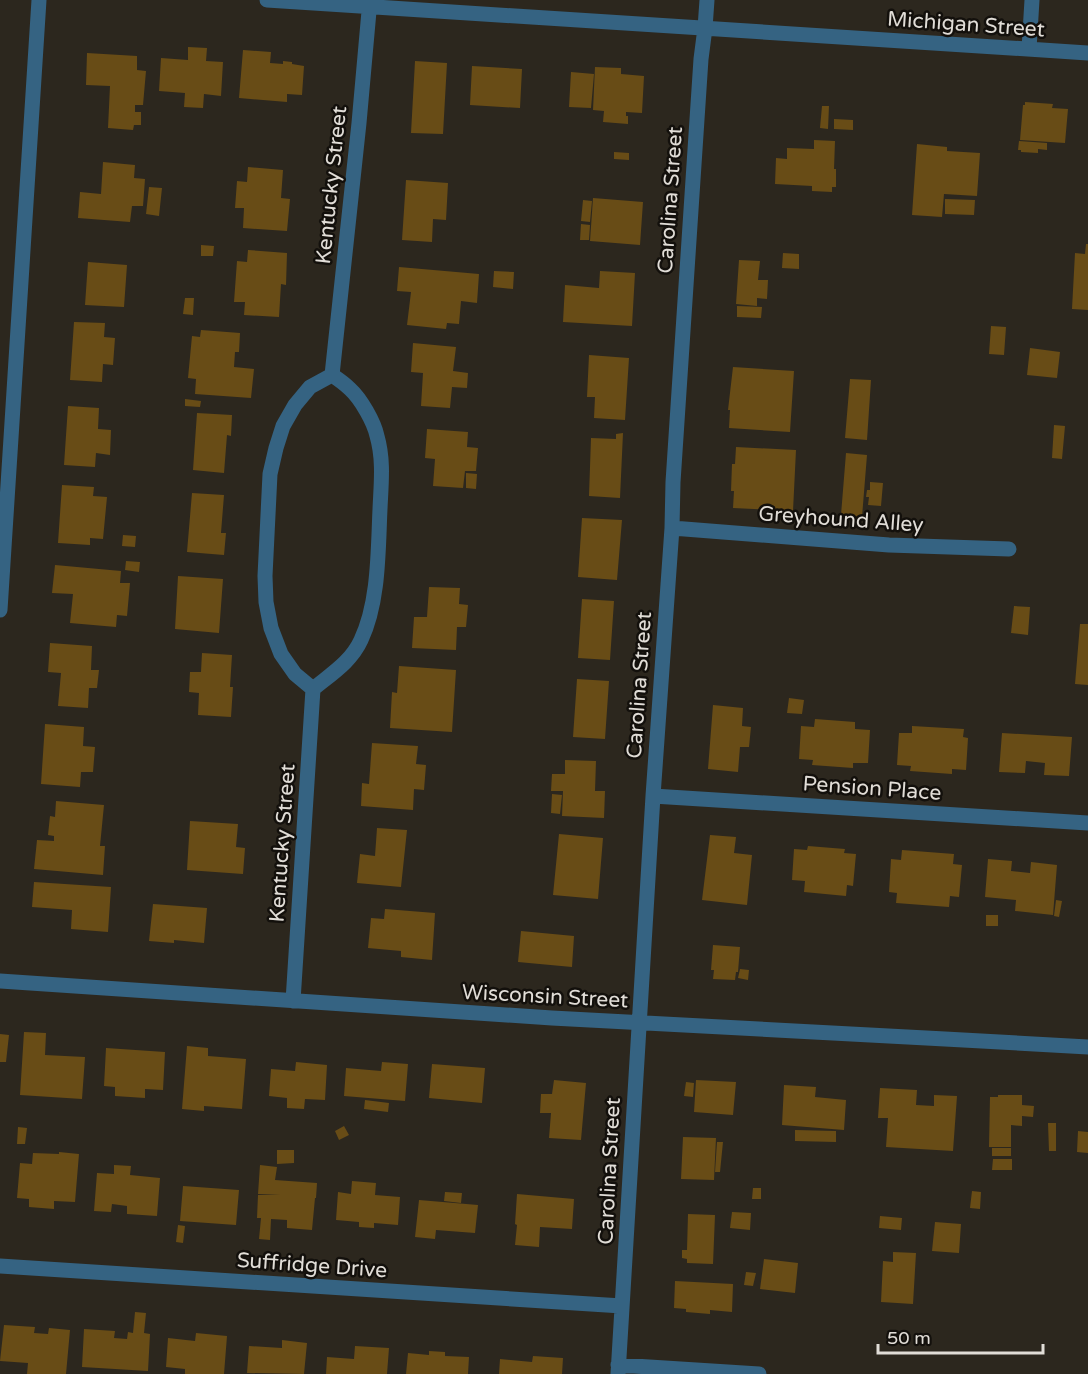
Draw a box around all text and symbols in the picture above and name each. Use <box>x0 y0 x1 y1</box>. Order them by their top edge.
street label: Michigan Street <box>886 7 1046 42</box>
street label: Kentucky Street <box>311 105 352 265</box>
street label: Carolina Street <box>653 126 688 274</box>
street label: Greyhound Alley <box>757 501 924 538</box>
street label: Carolina Street <box>622 611 657 759</box>
street label: Kentucky Street <box>264 763 301 923</box>
street label: Pension Place <box>802 771 942 806</box>
street label: Wisconsin Street <box>461 980 629 1013</box>
street label: Carolina Street <box>593 1097 626 1245</box>
street label: Suffridge Drive <box>236 1248 388 1283</box>
scale bar <box>878 1317 1043 1355</box>
text: 50 m <box>887 1327 931 1349</box>

